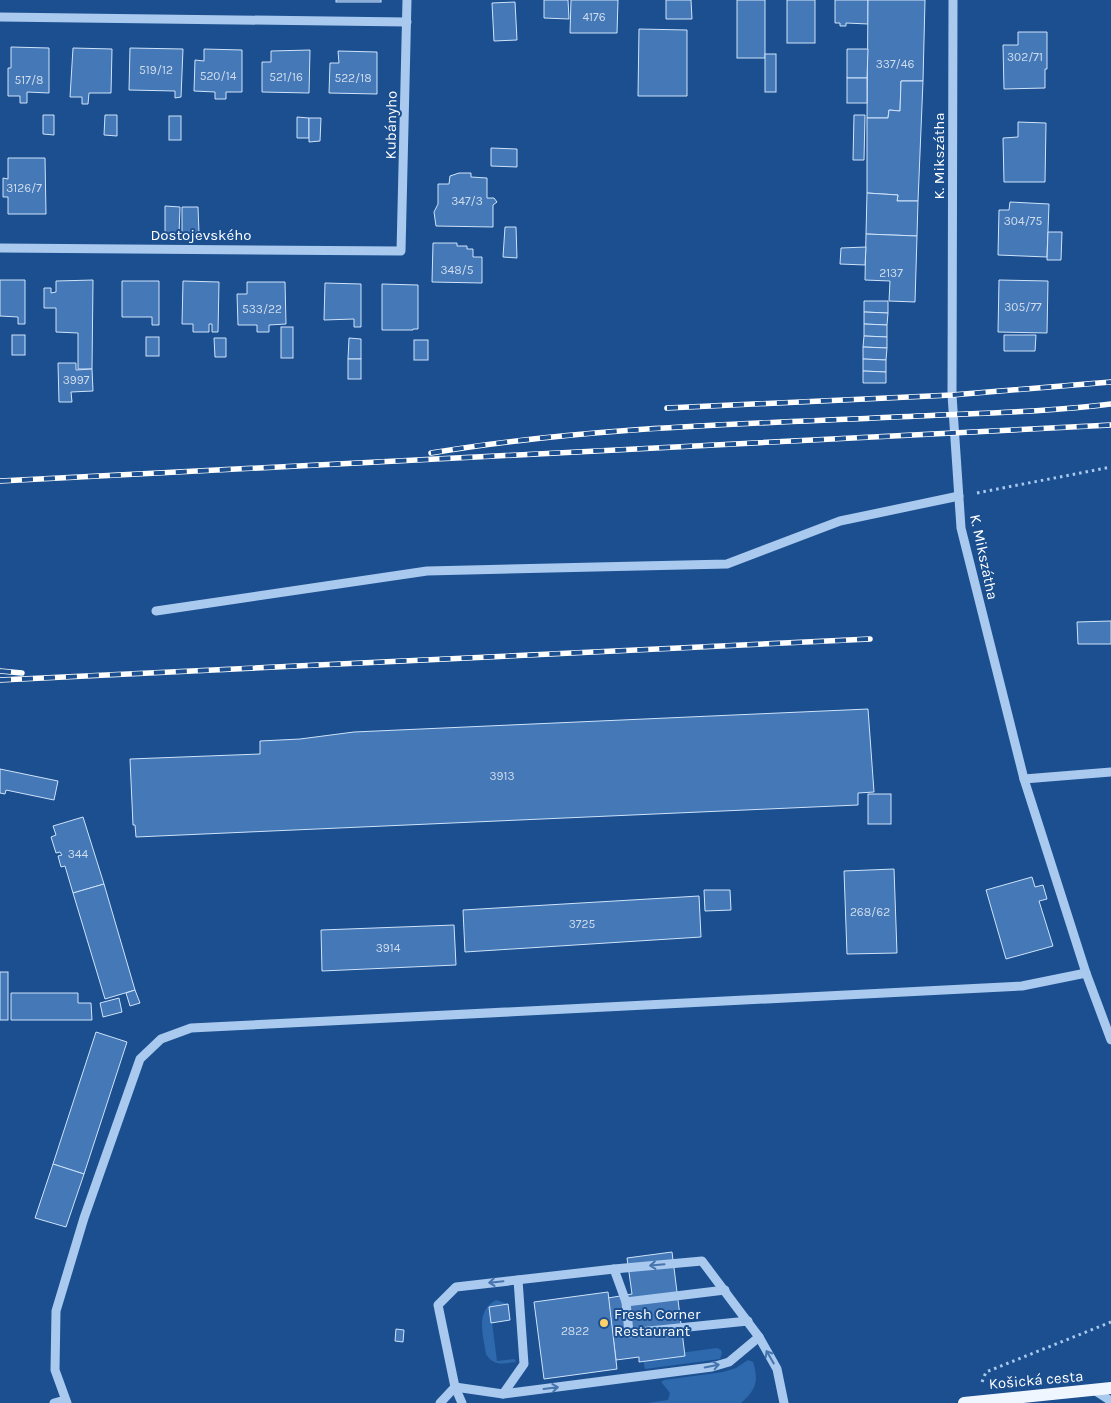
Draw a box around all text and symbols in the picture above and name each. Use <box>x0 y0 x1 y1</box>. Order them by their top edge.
house number: 4176 <box>582 10 606 24</box>
house number: 302/71 <box>1007 50 1043 64</box>
house number: 337/46 <box>876 57 914 71</box>
house number: 519/12 <box>139 63 173 77</box>
house number: 520/14 <box>200 69 237 83</box>
house number: 521/16 <box>269 70 303 84</box>
house number: 522/18 <box>334 71 372 85</box>
house number: 517/8 <box>15 73 43 87</box>
street label: Kubányho <box>381 91 401 159</box>
street label: K. Mikszátha <box>930 112 948 200</box>
house number: 3126/7 <box>6 181 42 195</box>
house number: 347/3 <box>451 194 483 208</box>
house number: 304/75 <box>1004 214 1042 228</box>
street label: Dostojevského <box>150 226 252 244</box>
house number: 348/5 <box>440 263 474 277</box>
house number: 2137 <box>879 266 903 280</box>
house number: 305/77 <box>1004 300 1042 314</box>
house number: 533/22 <box>242 302 282 316</box>
house number: 3997 <box>63 373 90 387</box>
street label: K. Mikszátha <box>966 512 1002 602</box>
house number: 3913 <box>489 769 515 783</box>
house number: 344 <box>68 847 89 861</box>
house number: 268/62 <box>850 905 890 919</box>
house number: 3725 <box>569 917 595 931</box>
house number: 3914 <box>376 941 401 955</box>
one-way arrow <box>650 1260 666 1270</box>
one-way arrow <box>488 1277 504 1287</box>
place label: Fresh Corner Restaurant <box>614 1305 701 1340</box>
marker: Fresh Corner Restaurant <box>598 1317 610 1329</box>
house number: 2822 <box>561 1324 589 1338</box>
one-way arrow <box>765 1349 775 1364</box>
one-way arrow <box>704 1361 720 1370</box>
street label: Košická cesta <box>988 1367 1084 1393</box>
one-way arrow <box>543 1383 559 1393</box>

